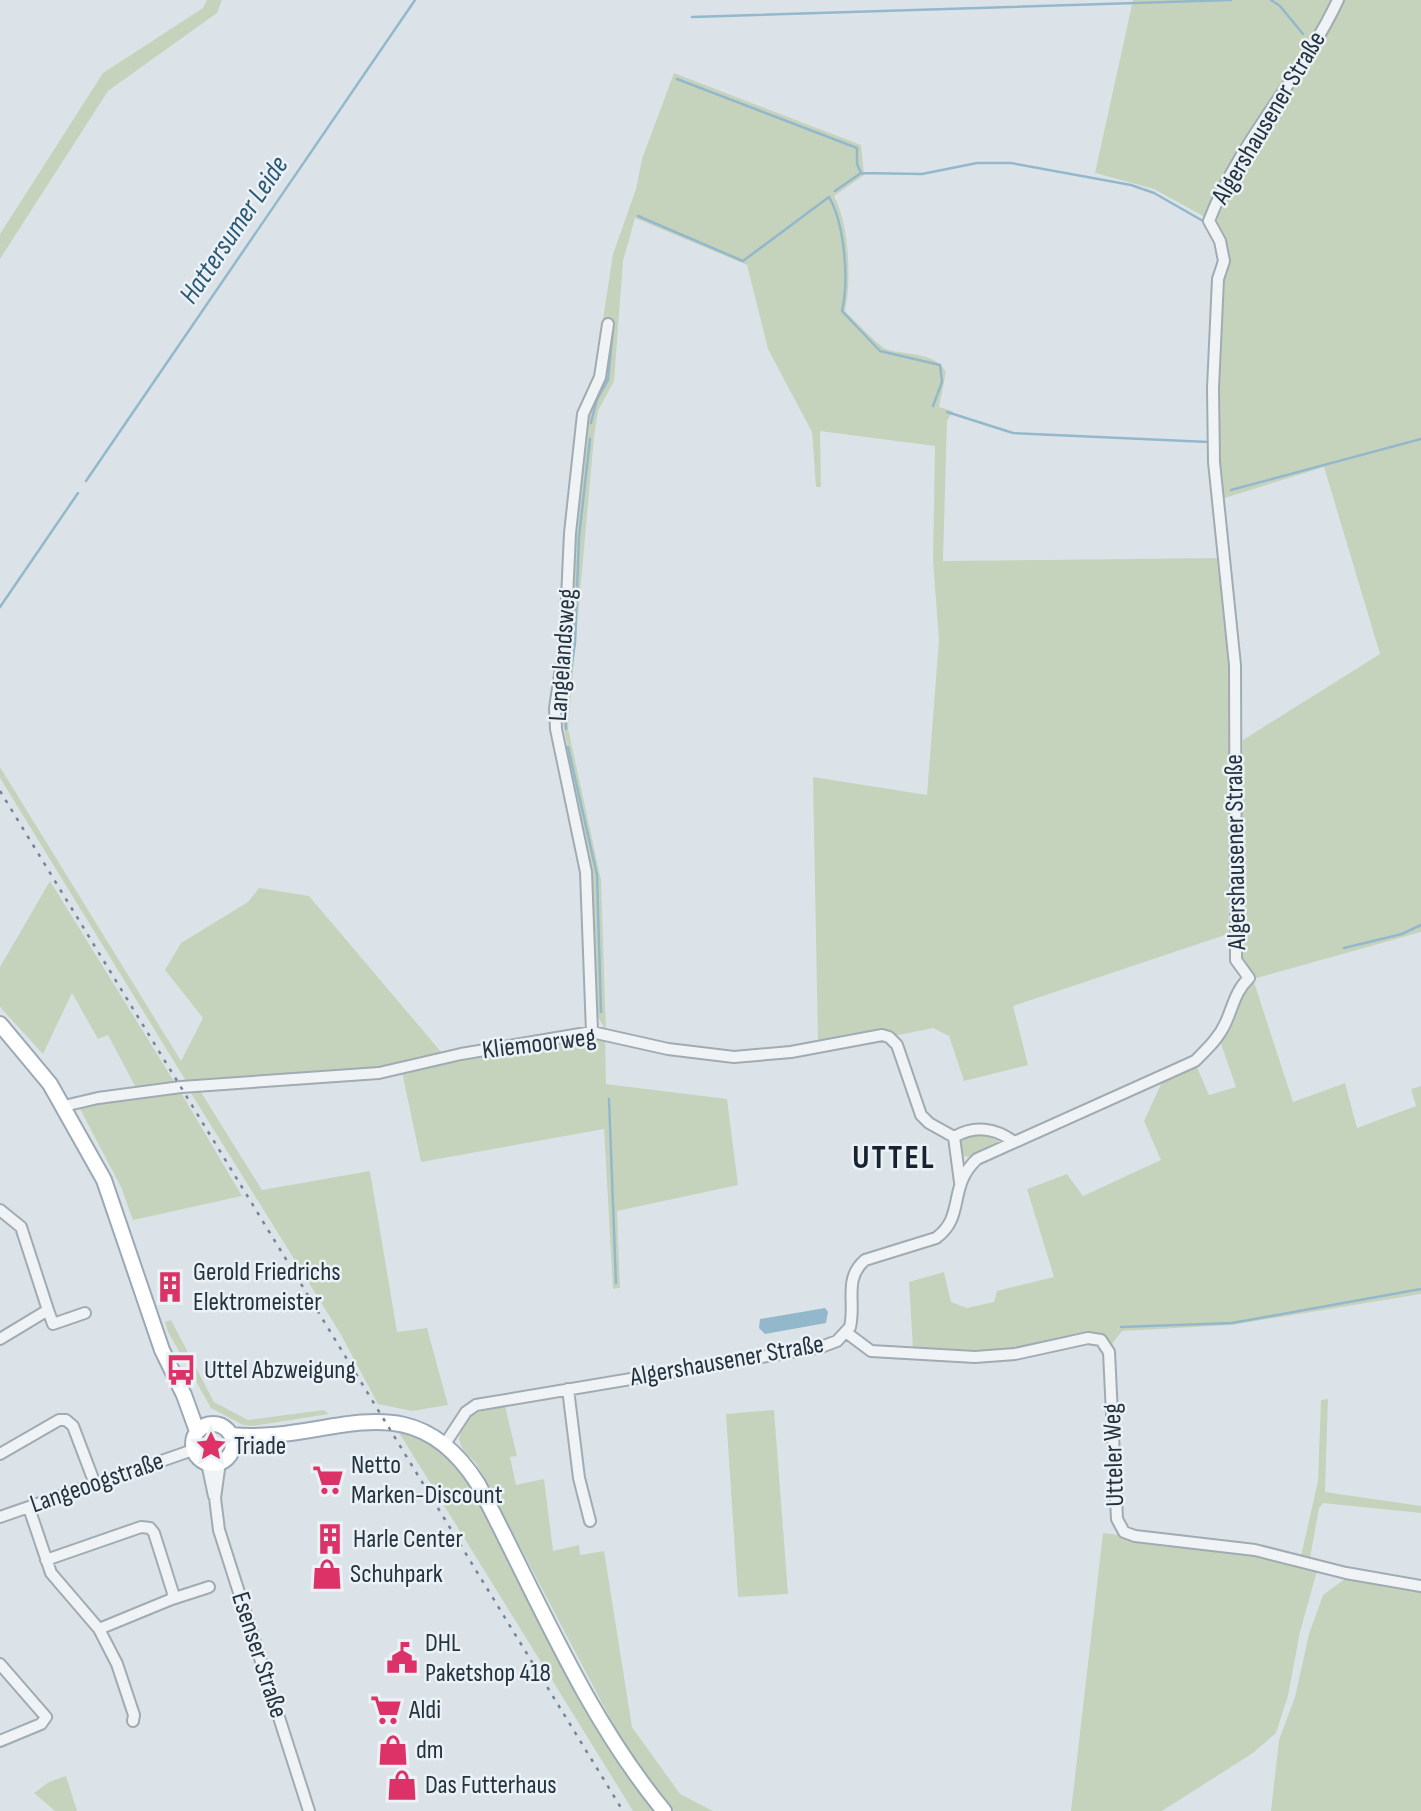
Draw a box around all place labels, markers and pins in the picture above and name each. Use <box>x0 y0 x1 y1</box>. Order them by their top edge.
place label: Gerold Friedrichs Elektromeister <box>193 1257 341 1318</box>
building icon: Gerold Friedrichs Elektromeister <box>153 1270 187 1304</box>
bus stop icon: Uttel Abzweigung <box>164 1353 198 1387</box>
place label: Uttel Abzweigung <box>204 1355 356 1386</box>
place icon: Triade <box>194 1429 228 1463</box>
place label: Triade <box>234 1431 286 1462</box>
place label: Netto Marken-Discount <box>351 1450 503 1511</box>
supermarket icon: Netto Marken-Discount <box>311 1463 345 1497</box>
building icon: Harle Center <box>313 1522 347 1556</box>
place label: Harle Center <box>353 1524 463 1555</box>
shop icon: Schuhpark <box>310 1557 344 1591</box>
place label: Schuhpark <box>350 1559 443 1590</box>
place label: DHL Paketshop 418 <box>425 1628 551 1689</box>
public building icon: DHL Paketshop 418 <box>385 1641 419 1675</box>
supermarket icon: Aldi <box>369 1693 403 1727</box>
place label: Aldi <box>408 1695 441 1726</box>
shop icon: dm <box>376 1733 410 1767</box>
place label: dm <box>416 1735 444 1766</box>
shop icon: Das Futterhaus <box>385 1768 419 1802</box>
place label: Das Futterhaus <box>425 1770 557 1801</box>

